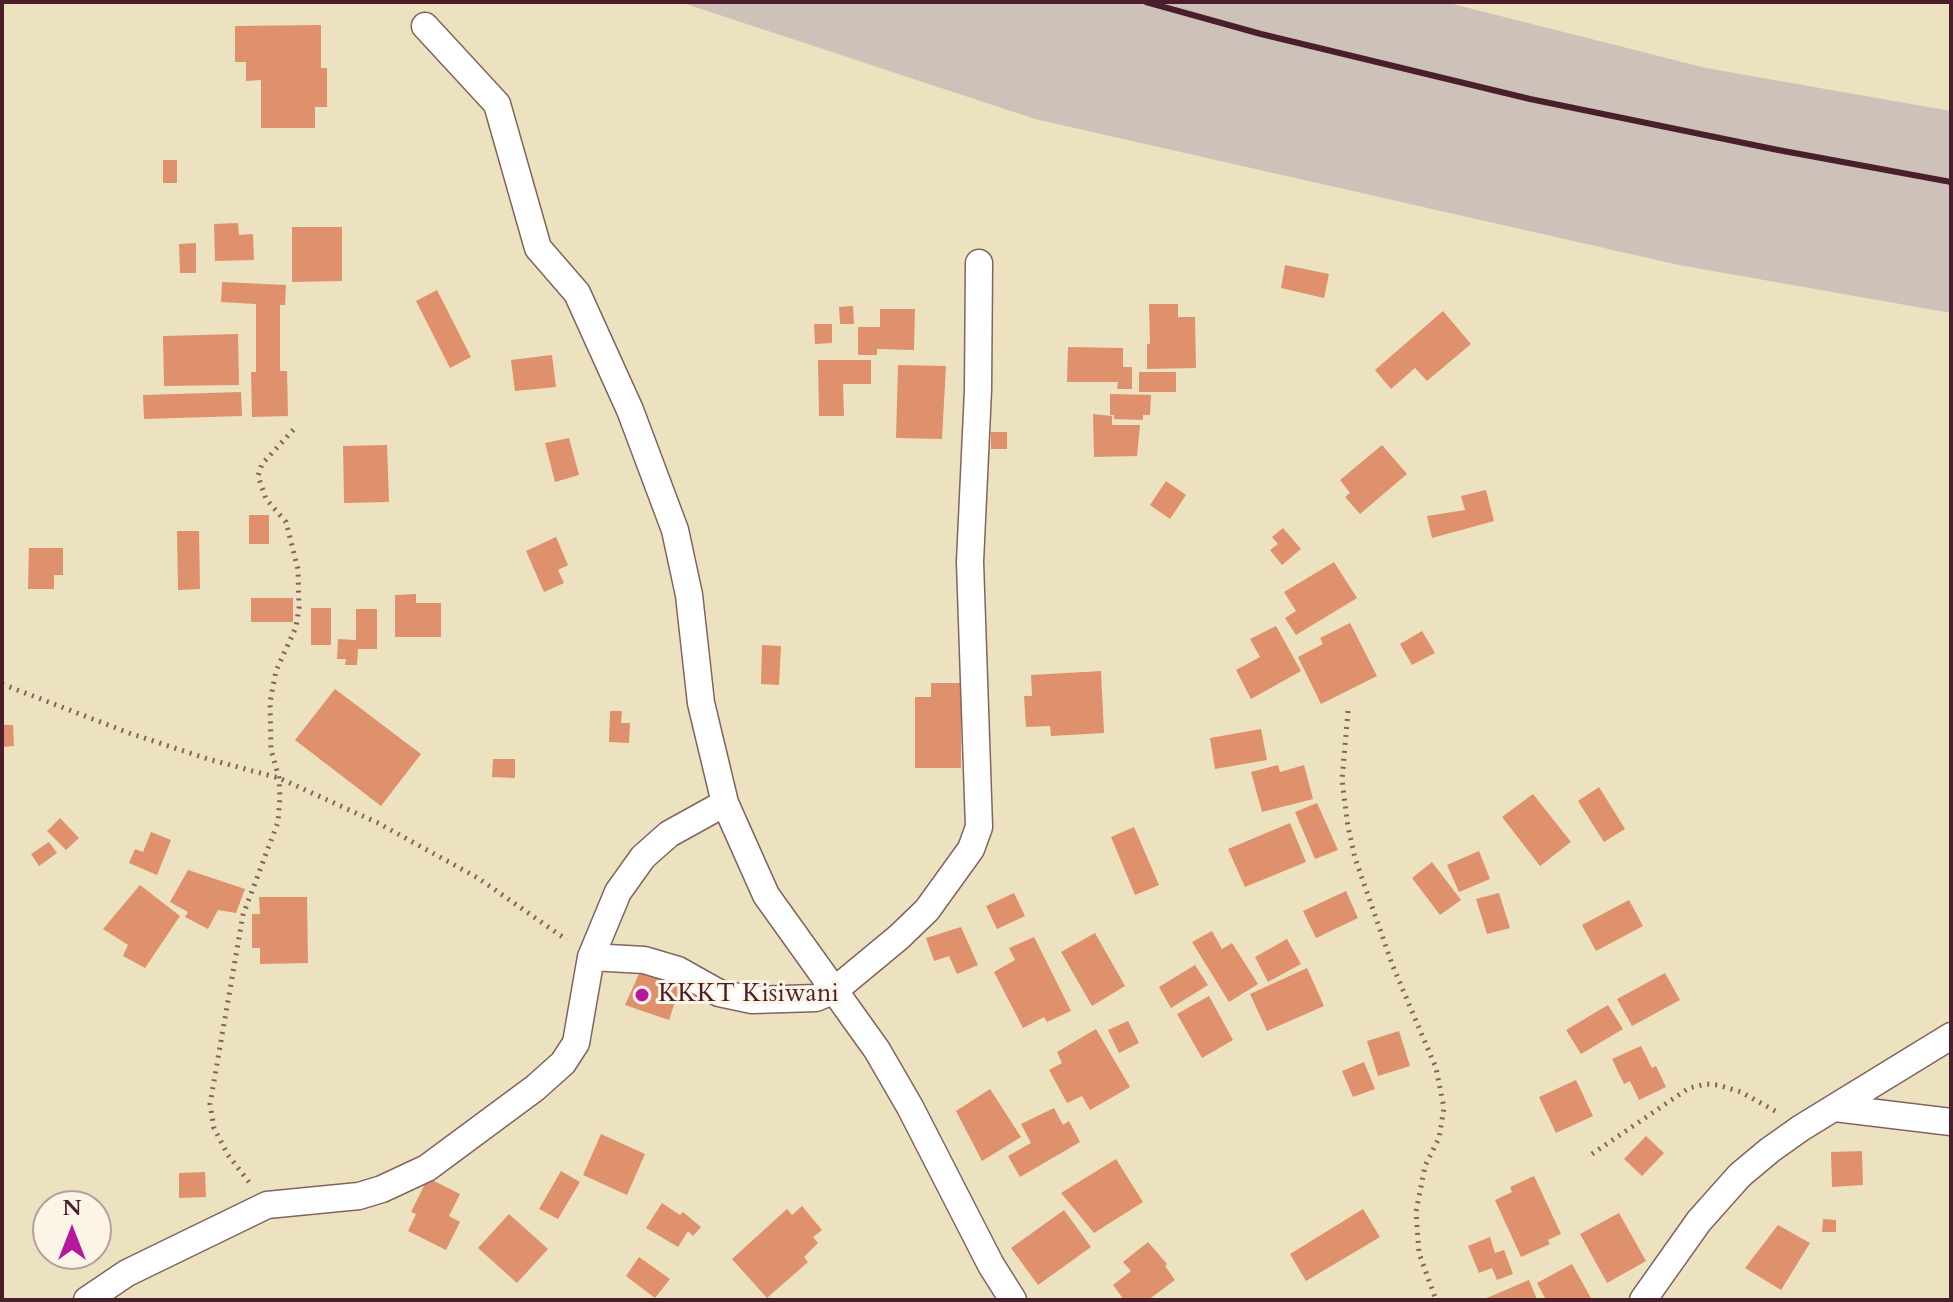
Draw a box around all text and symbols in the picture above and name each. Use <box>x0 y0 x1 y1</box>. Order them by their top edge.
place label: KKKT Kisiwani <box>658 979 839 1011</box>
marker: KKKT Kisiwani <box>633 986 651 1004</box>
north arrow <box>32 1190 112 1270</box>
text: N <box>62 1193 82 1223</box>

